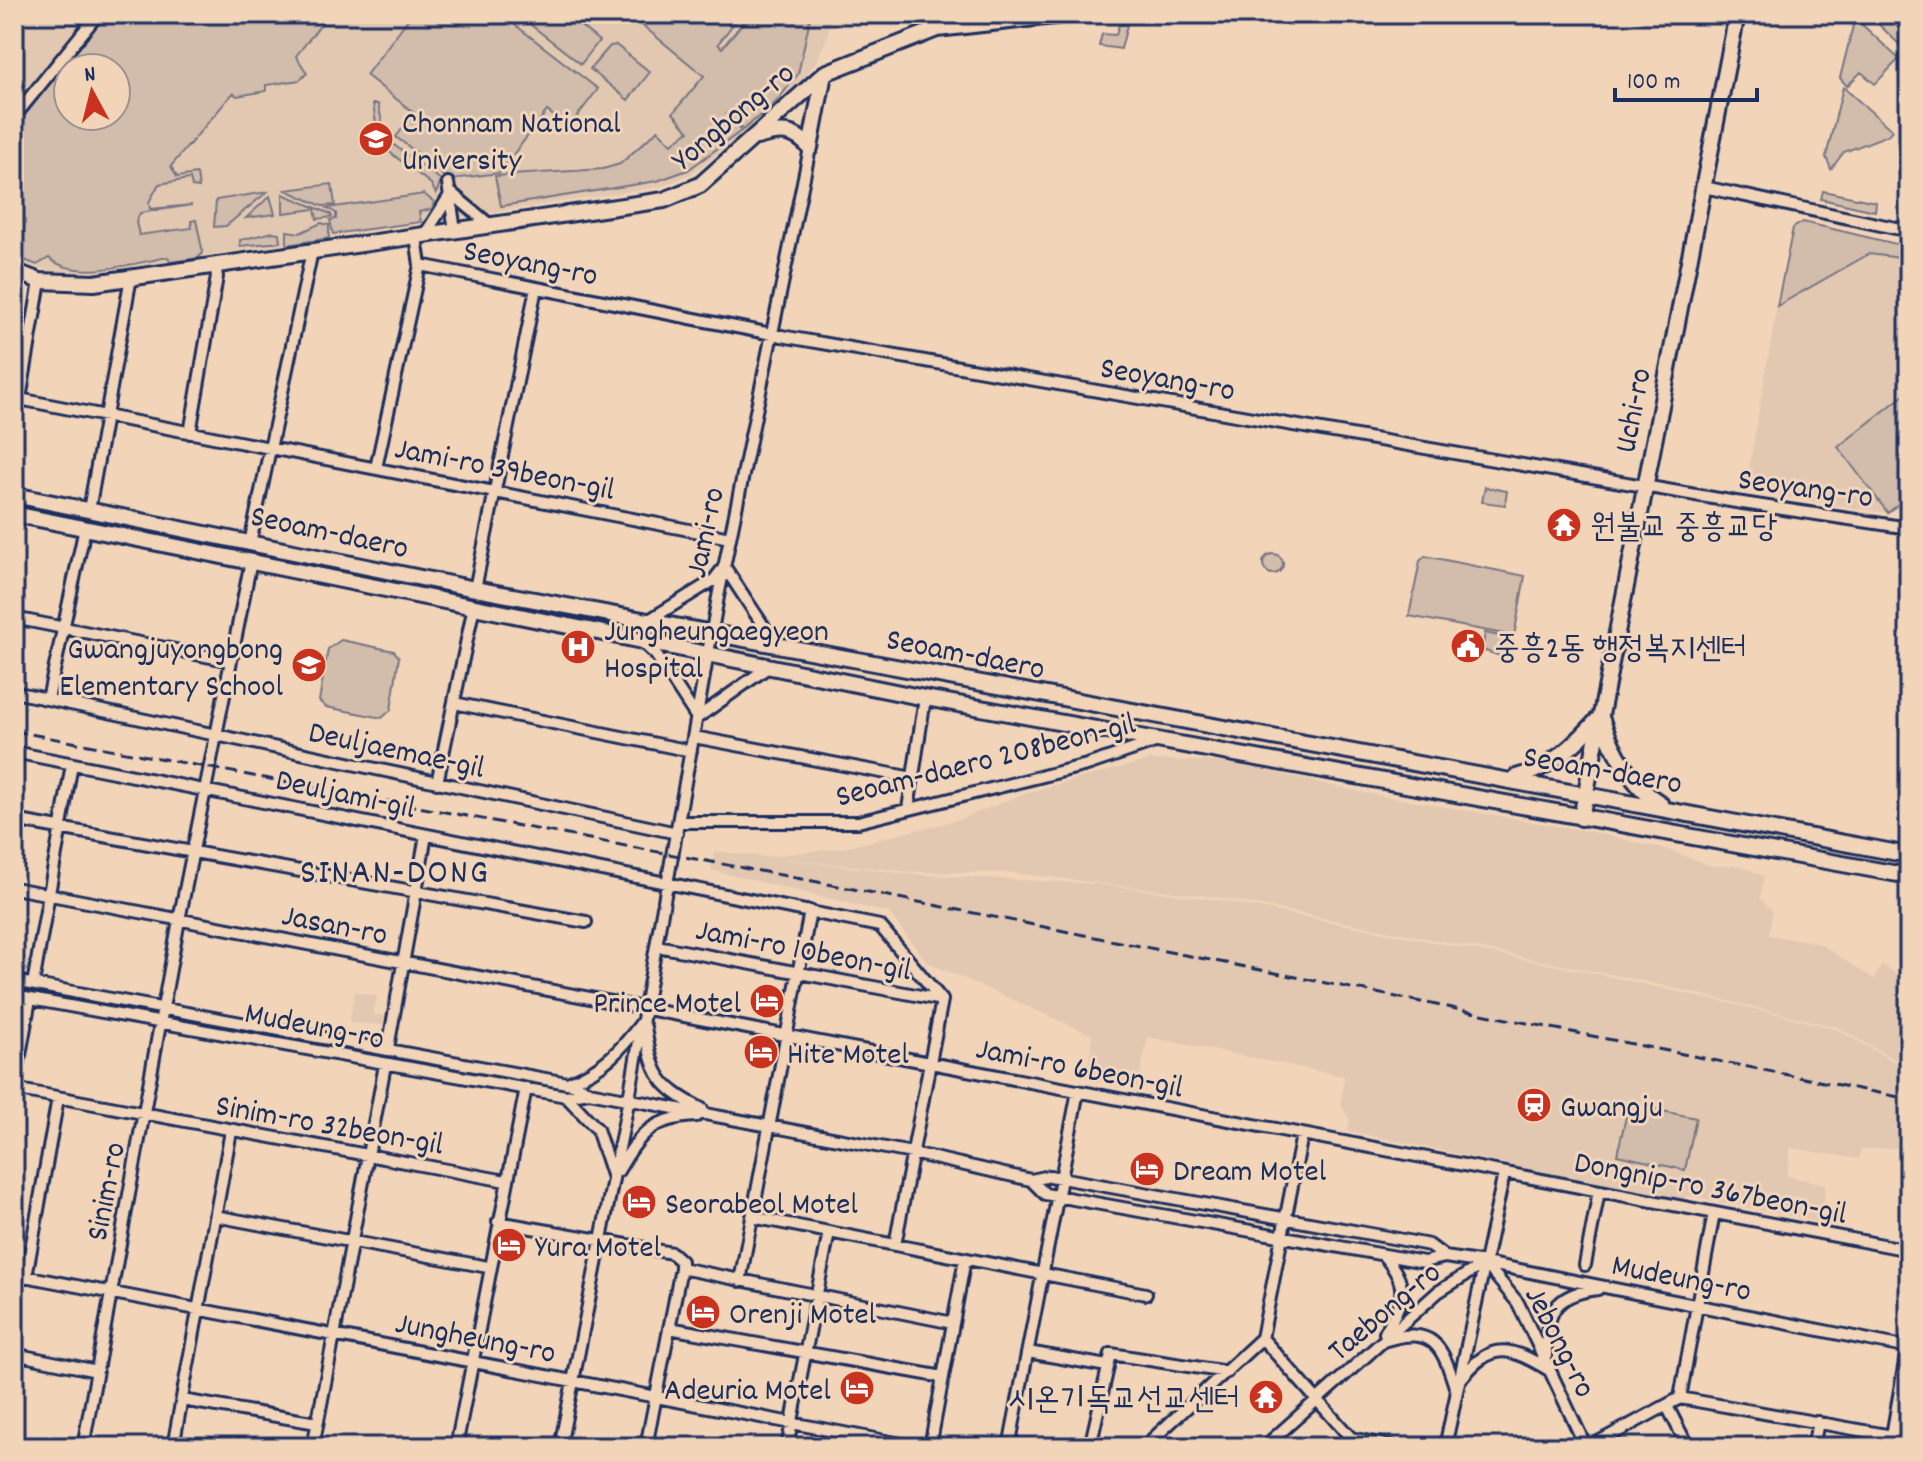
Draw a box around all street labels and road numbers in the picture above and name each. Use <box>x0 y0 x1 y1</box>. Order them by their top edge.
street label: Yongbong-ro <box>663 53 807 184</box>
street label: Seoyang-ro <box>459 230 601 301</box>
street label: Seoyang-ro <box>1096 347 1238 416</box>
street label: Uchi-ro <box>1605 364 1667 457</box>
street label: Jami-ro 39beon-gil <box>390 428 618 516</box>
street label: Seoyang-ro <box>1735 459 1876 523</box>
street label: Jami-ro <box>676 483 740 583</box>
street label: Seoam-daero <box>246 496 412 574</box>
street label: Seoam-daero <box>882 619 1048 695</box>
street label: Seoam-daero 208beon-gil <box>831 703 1141 822</box>
street label: Deuljaemae-gil <box>304 712 489 794</box>
street label: Seoam-daero <box>1519 736 1685 810</box>
street label: Deuljami-gil <box>271 760 419 834</box>
street label: Jasan-ro <box>277 895 391 961</box>
street label: Jami-ro 10beon-gil <box>691 909 915 996</box>
street label: Mudeung-ro <box>240 993 388 1065</box>
street label: Jami-ro 6beon-gil <box>972 1028 1187 1114</box>
street label: Sinim-ro 32beon-gil <box>212 1085 447 1171</box>
street label: Sinim-ro <box>77 1139 141 1245</box>
street label: Dongnip-ro 367beon-gil <box>1570 1142 1851 1240</box>
street label: Mudeung-ro <box>1607 1245 1755 1317</box>
street label: Taebong-ro <box>1319 1253 1453 1375</box>
street label: Jebong-ro <box>1510 1280 1605 1407</box>
street label: Jungheung-ro <box>391 1303 559 1379</box>

